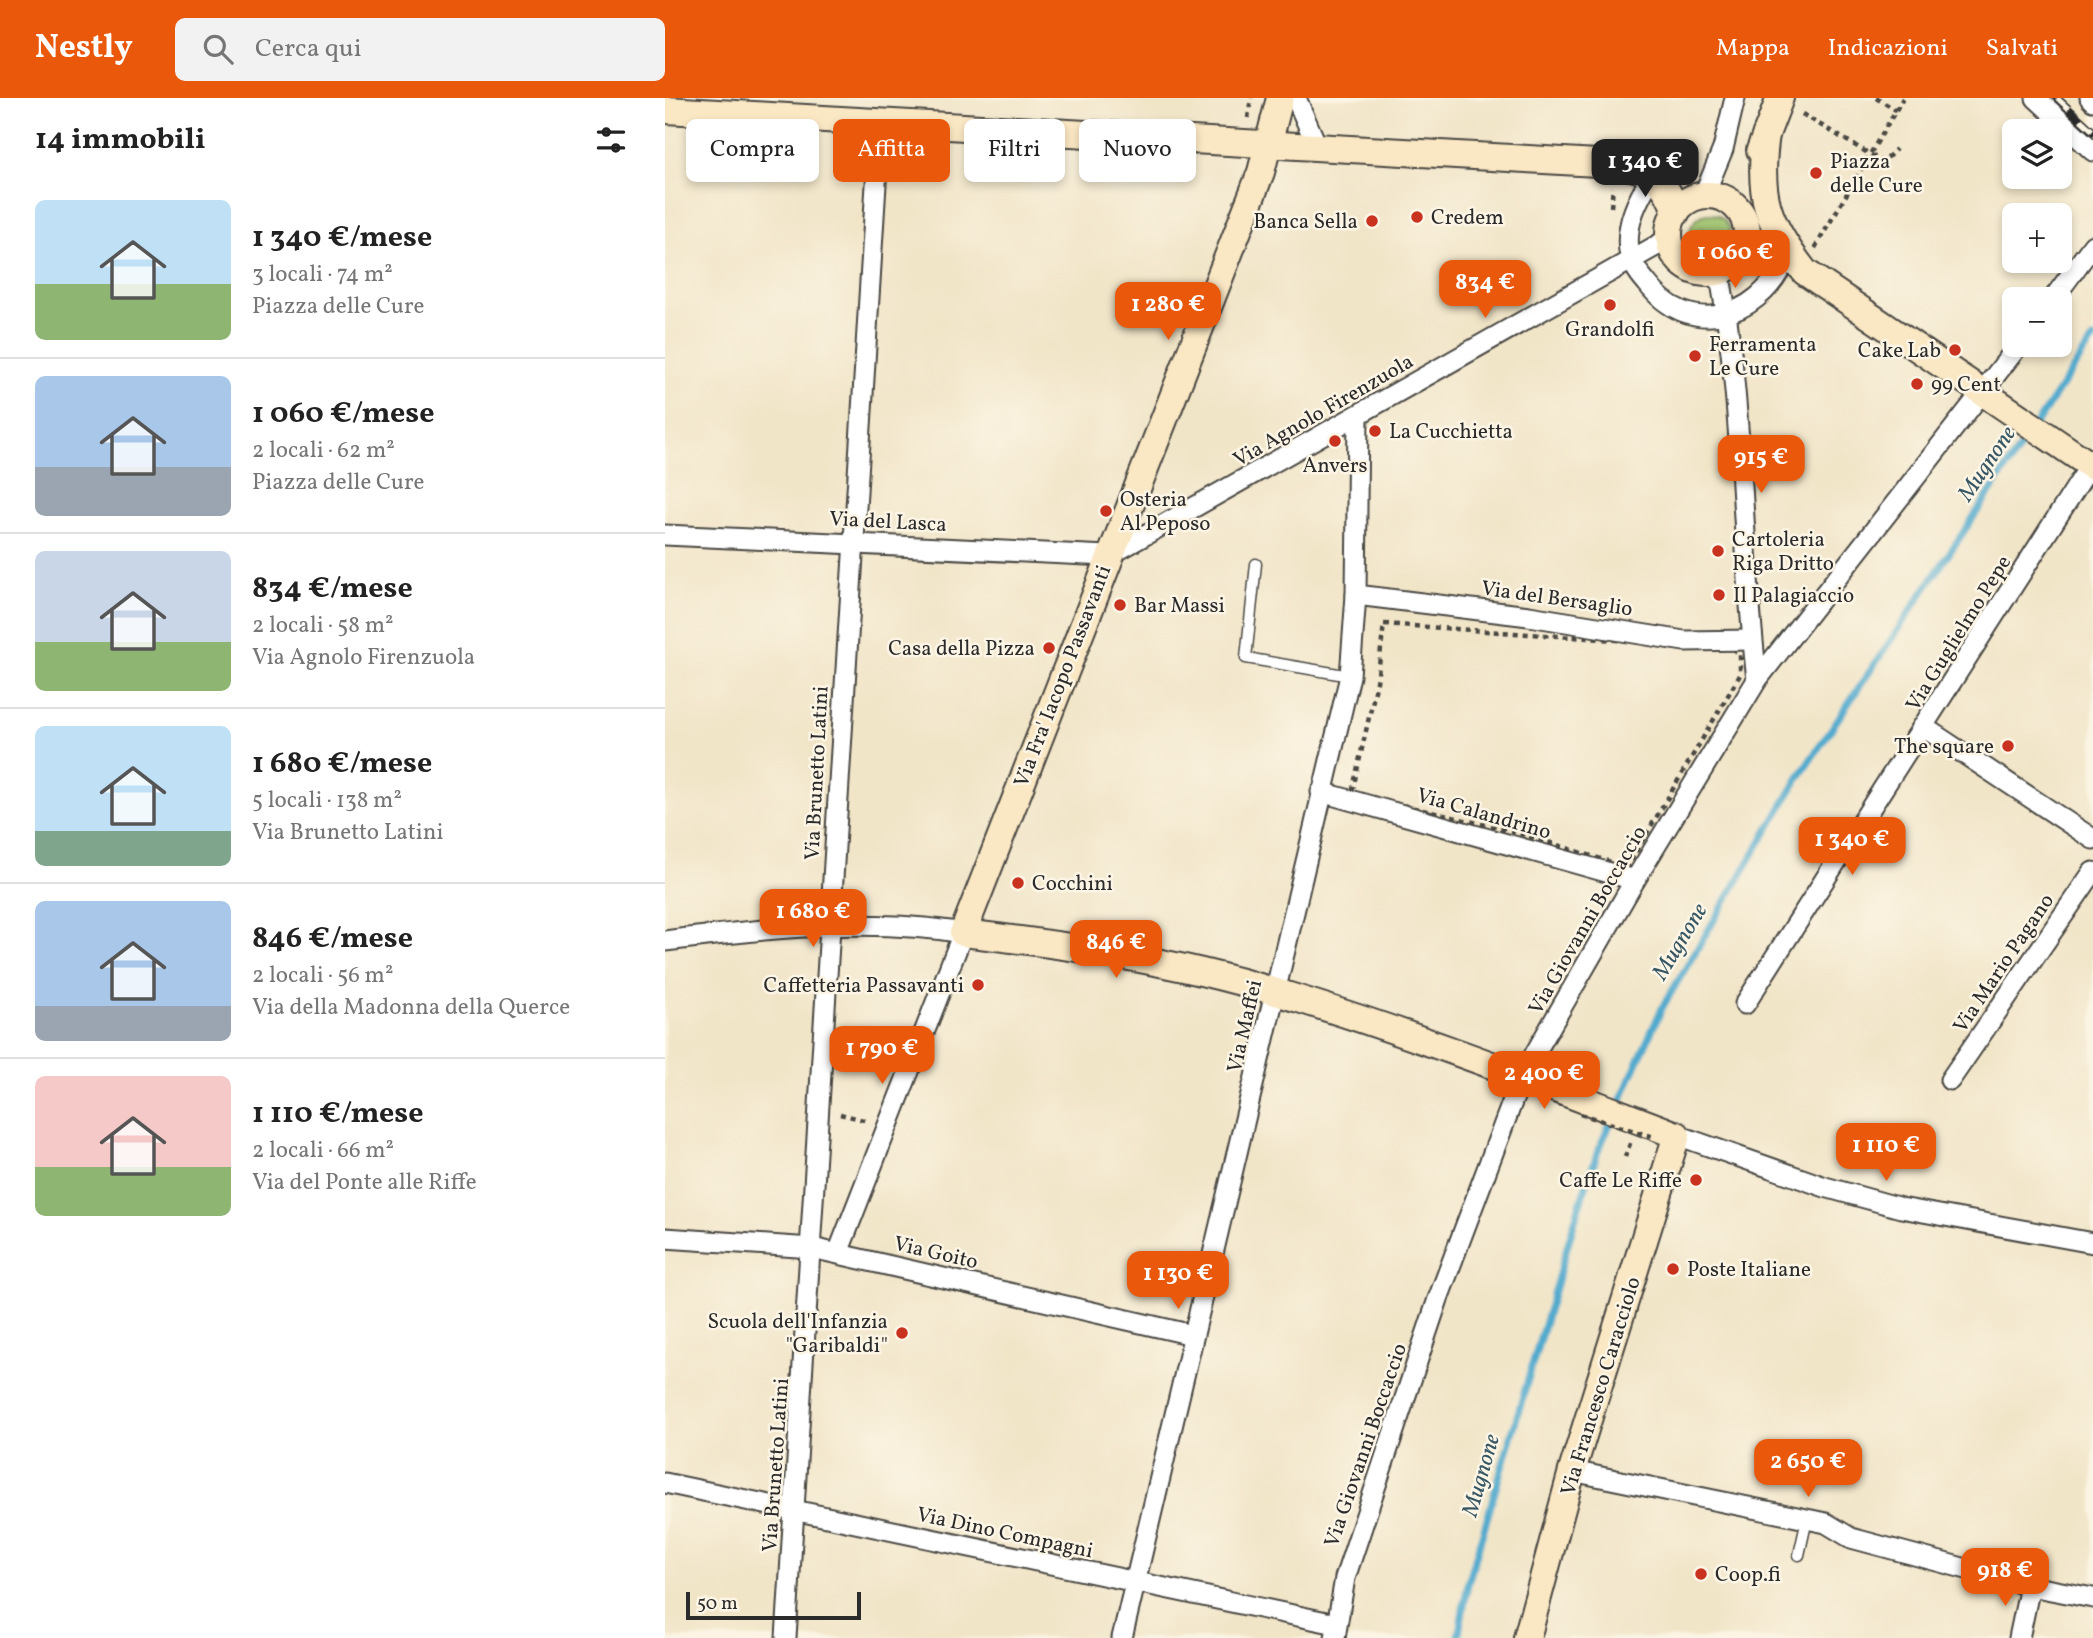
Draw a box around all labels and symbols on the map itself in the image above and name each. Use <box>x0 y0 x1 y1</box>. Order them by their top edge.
pin: 1 340 € <box>1580 140 1710 199</box>
place label: Piazza delle Cure <box>1830 148 1923 201</box>
marker: Piazza delle Cure <box>1808 165 1824 181</box>
place label: Credem <box>1431 204 1504 233</box>
place label: Banca Sella <box>1253 208 1358 237</box>
marker: Credem <box>1409 209 1425 225</box>
marker: Banca Sella <box>1364 213 1380 229</box>
pin: 1 060 € <box>1670 230 1800 290</box>
pin: 834 € <box>1436 260 1534 320</box>
pin: 1 280 € <box>1103 282 1233 342</box>
marker: Grandolfi <box>1602 297 1618 313</box>
place label: Grandolfi <box>1565 316 1655 345</box>
place label: Ferramenta Le Cure <box>1709 331 1817 384</box>
place label: Cake Lab <box>1858 337 1941 366</box>
marker: Cake Lab <box>1947 342 1963 358</box>
street label: Via Agnolo Firenzuola <box>1228 348 1419 475</box>
marker: Ferramenta Le Cure <box>1687 348 1703 364</box>
place label: 99 Cent <box>1931 371 2001 400</box>
marker: 99 Cent <box>1909 376 1925 392</box>
place label: La Cucchietta <box>1389 418 1513 447</box>
water label: Mugnone <box>1950 420 2025 509</box>
marker: La Cucchietta <box>1367 423 1383 439</box>
marker: Anvers <box>1327 433 1343 449</box>
pin: 915 € <box>1712 436 1810 495</box>
place label: Anvers <box>1302 452 1368 481</box>
place label: Osteria Al Peposo <box>1120 486 1210 539</box>
marker: Osteria Al Peposo <box>1098 503 1114 519</box>
street label: Via del Lasca <box>828 505 947 540</box>
place label: Cartoleria Riga Dritto <box>1732 526 1834 579</box>
marker: Cartoleria Riga Dritto <box>1710 543 1726 559</box>
street label: Via Guglielmo Pepe <box>1900 550 2019 717</box>
street label: Via Fra' Iacopo Passavanti <box>1008 561 1119 792</box>
street label: Via del Bersaglio <box>1479 575 1634 624</box>
place label: Il Palagiaccio <box>1733 582 1854 611</box>
marker: Il Palagiaccio <box>1711 587 1727 603</box>
place label: Bar Massi <box>1134 592 1225 621</box>
marker: Bar Massi <box>1112 597 1128 613</box>
place label: Casa della Pizza <box>888 635 1035 664</box>
marker: Casa della Pizza <box>1041 640 1057 656</box>
street label: Via Brunetto Latini <box>798 685 837 861</box>
place label: The square <box>1894 733 1994 762</box>
marker: The square <box>2000 738 2016 754</box>
street label: Via Calandrino <box>1413 781 1554 847</box>
pin: 1 340 € <box>1787 818 1917 877</box>
street label: Via Giovanni Boccaccio <box>1522 821 1654 1021</box>
place label: Cocchini <box>1032 870 1113 899</box>
marker: Cocchini <box>1010 875 1026 891</box>
street label: Via Mario Pagano <box>1947 888 2062 1039</box>
pin: 1 680 € <box>748 890 878 949</box>
water label: Mugnone <box>1645 897 1716 987</box>
pin: 846 € <box>1067 920 1165 980</box>
place label: Caffetteria Passavanti <box>764 972 964 1001</box>
marker: Caffetteria Passavanti <box>970 977 986 993</box>
street label: Via Maffei <box>1221 977 1270 1076</box>
pin: 1 790 € <box>817 1026 947 1086</box>
pin: 2 400 € <box>1479 1052 1609 1111</box>
pin: 1 110 € <box>1821 1124 1951 1183</box>
place label: Caffe Le Riffe <box>1559 1167 1682 1196</box>
marker: Caffe Le Riffe <box>1688 1172 1704 1188</box>
street label: Via Goito <box>891 1230 981 1277</box>
pin: 1 130 € <box>1113 1252 1243 1311</box>
place label: Poste Italiane <box>1687 1256 1811 1285</box>
marker: Poste Italiane <box>1665 1261 1681 1277</box>
street label: Via Francesco Caracciolo <box>1554 1274 1649 1499</box>
place label: Scuola dell'Infanzia "Garibaldi" <box>708 1308 888 1361</box>
marker: Scuola dell'Infanzia "Garibaldi" <box>894 1325 910 1341</box>
street label: Via Giovanni Boccaccio <box>1318 1340 1415 1551</box>
street label: Via Brunetto Latini <box>756 1377 797 1553</box>
water label: Mugnone <box>1455 1430 1509 1522</box>
pin: 2 650 € <box>1743 1440 1873 1499</box>
street label: Via Dino Compagni <box>914 1501 1095 1566</box>
pin: 918 € <box>1956 1548 2054 1608</box>
place label: Coop.fi <box>1715 1561 1781 1590</box>
marker: Coop.fi <box>1693 1566 1709 1582</box>
scale bar <box>686 1589 861 1621</box>

